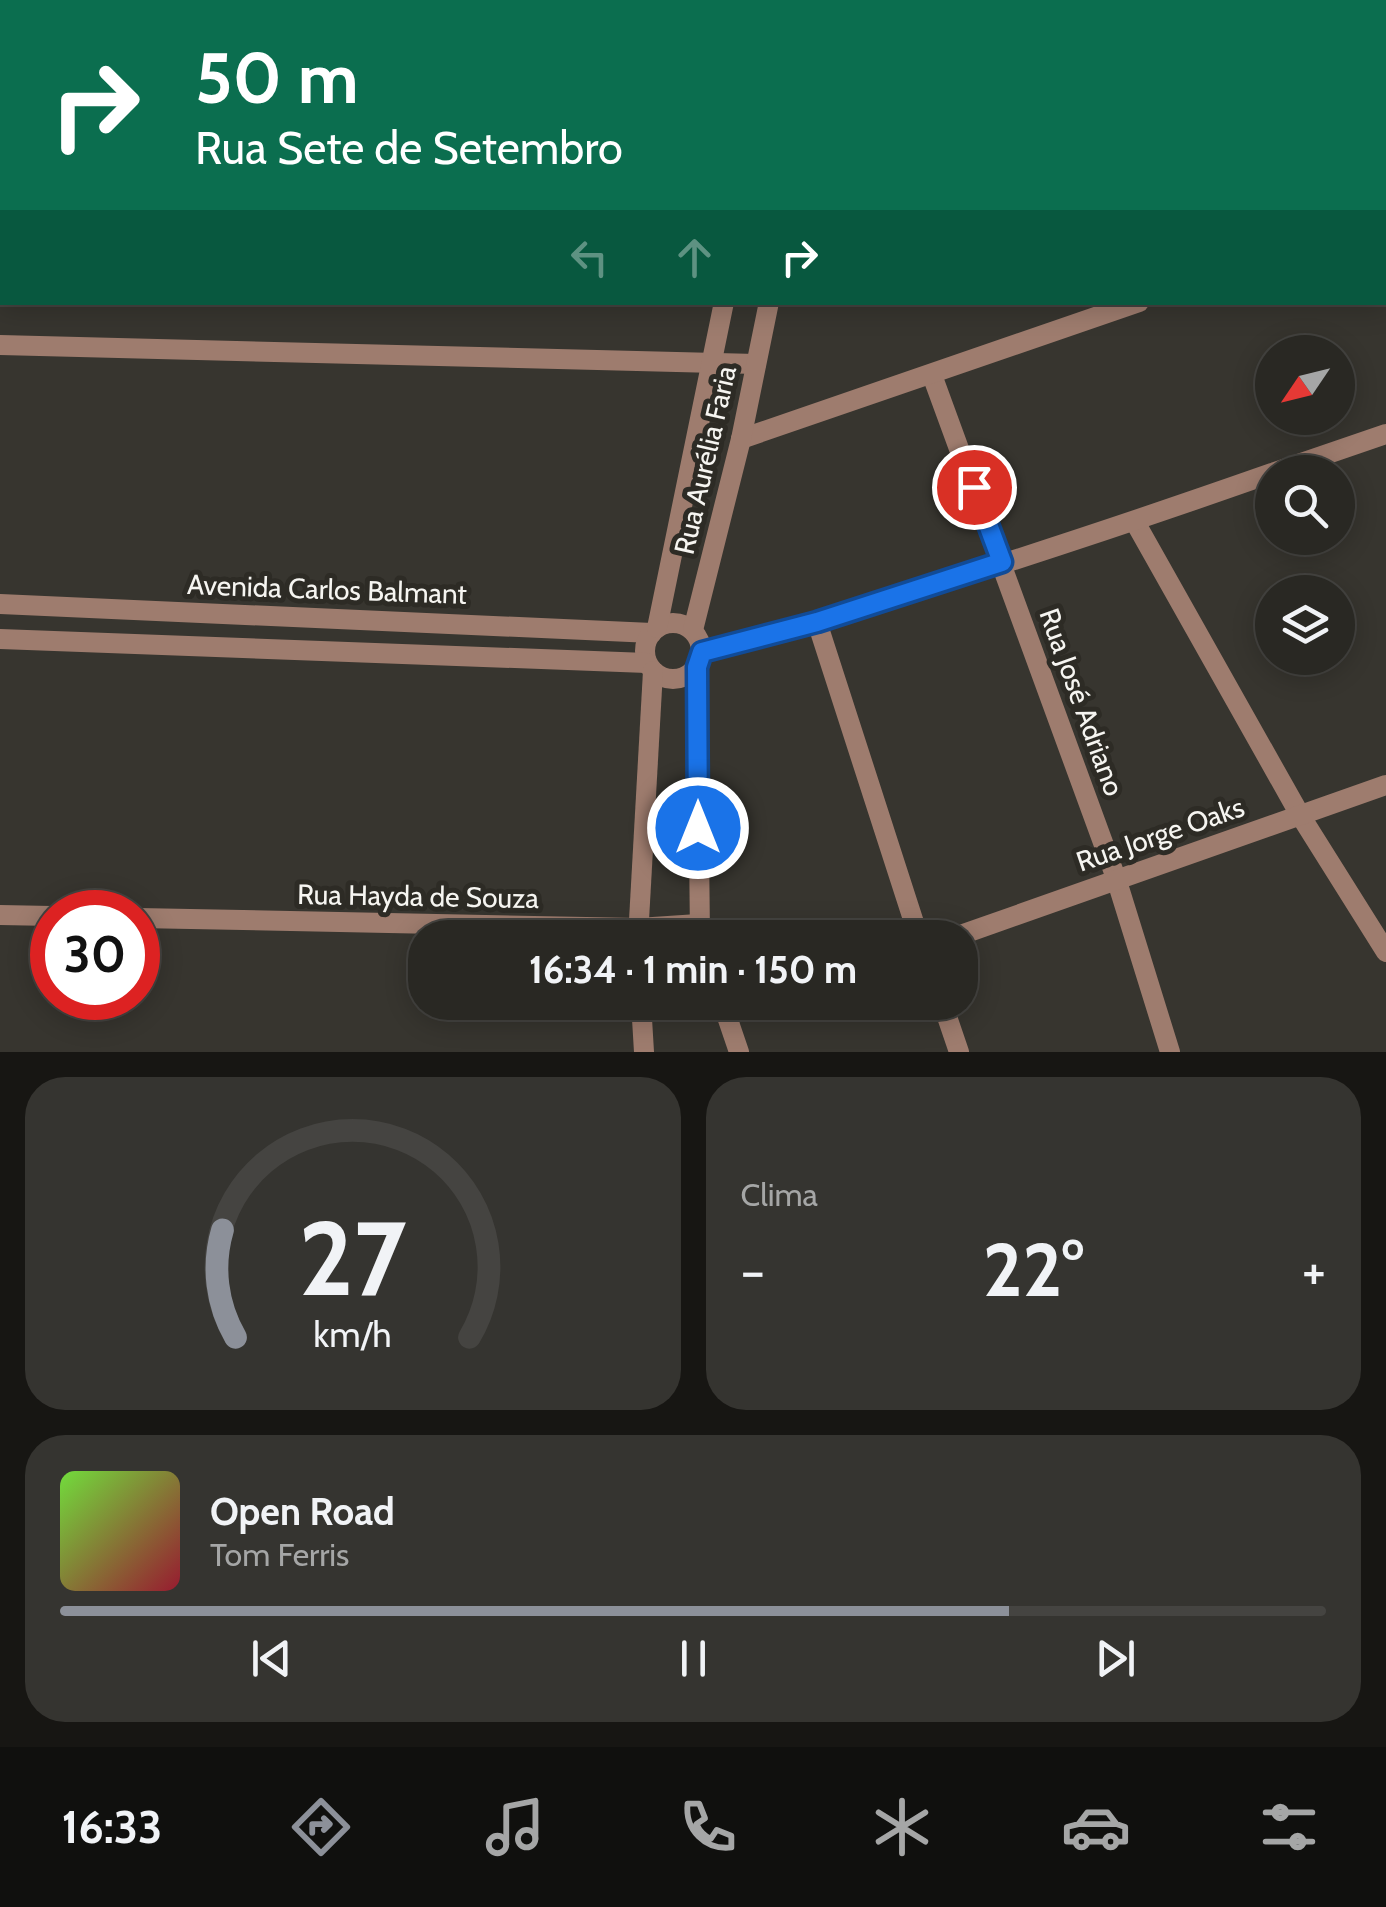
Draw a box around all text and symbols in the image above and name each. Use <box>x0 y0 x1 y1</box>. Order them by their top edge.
text: 50 m <box>195 35 359 121</box>
icon: right <box>30 40 160 170</box>
text: Rua Sete de Setembro <box>195 121 623 175</box>
icon: left <box>562 230 617 285</box>
icon: ahead <box>667 230 722 285</box>
icon: right <box>772 230 827 285</box>
north arrow <box>1255 335 1355 435</box>
map controls <box>1255 335 1355 675</box>
street label: Rua Aurélia Faria <box>667 362 743 558</box>
pin <box>932 445 1017 530</box>
button: search <box>1255 455 1355 555</box>
icon: arrive <box>947 460 1002 515</box>
street label: Avenida Carlos Balmant <box>187 567 467 611</box>
button: layers <box>1255 575 1355 675</box>
street label: Rua José Adriano <box>1032 604 1132 800</box>
position arrow <box>646 776 750 880</box>
street label: Rua Jorge Oaks <box>1072 789 1248 879</box>
street label: Rua Hayda de Souza <box>297 877 540 915</box>
speed limit sign: 30 <box>30 890 160 1020</box>
text: 16:34 · 1 min · 150 m <box>529 946 857 993</box>
text: Clima <box>741 1175 818 1214</box>
text: 27 <box>299 1195 407 1321</box>
text: 22° <box>983 1224 1084 1315</box>
text: − <box>741 1237 765 1304</box>
text: + <box>1302 1237 1326 1304</box>
text: km/h <box>314 1313 392 1356</box>
text: Open Road <box>210 1488 395 1535</box>
text: Tom Ferris <box>210 1535 349 1574</box>
icon: previous <box>244 1631 299 1686</box>
icon: pause <box>666 1631 721 1686</box>
icon: next <box>1088 1631 1143 1686</box>
icon: directions <box>286 1792 356 1862</box>
icon: music <box>480 1792 550 1862</box>
icon: phone <box>673 1792 743 1862</box>
icon: climate <box>867 1792 937 1862</box>
icon: car <box>1061 1792 1131 1862</box>
icon: filters <box>1254 1792 1324 1862</box>
text: 16:33 <box>62 1800 162 1854</box>

